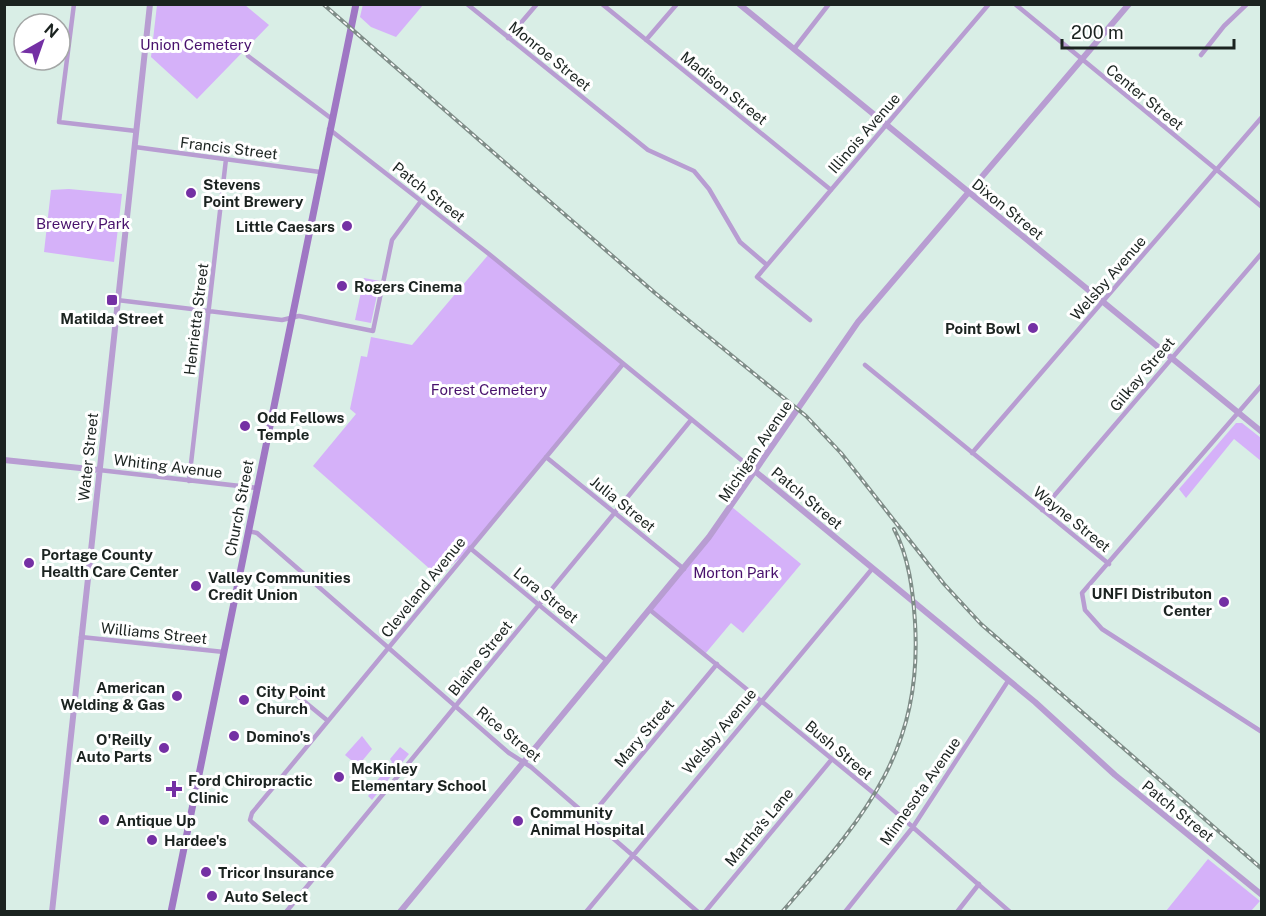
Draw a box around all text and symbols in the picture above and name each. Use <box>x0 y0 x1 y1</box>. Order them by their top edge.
north arrow <box>12 12 72 72</box>
scale bar <box>1062 12 1234 50</box>
street label: Monroe Street <box>506 18 594 94</box>
text: N <box>40 20 62 42</box>
text: 200 m <box>1071 22 1124 43</box>
park label: Union Cemetery <box>140 36 252 53</box>
street label: Madison Street <box>677 48 771 128</box>
street label: Center Street <box>1103 61 1187 133</box>
street label: Illinois Avenue <box>825 90 903 176</box>
street label: Francis Street <box>179 134 279 162</box>
street label: Patch Street <box>389 158 469 226</box>
street label: Dixon Street <box>969 175 1047 243</box>
place label: Stevens Point Brewery <box>203 176 304 210</box>
marker: Stevens Point Brewery <box>184 186 198 200</box>
park label: Brewery Park <box>36 215 130 232</box>
place label: Little Caesars <box>236 218 335 235</box>
marker: Little Caesars <box>340 219 354 233</box>
street label: Welsby Avenue <box>1067 232 1149 324</box>
street label: Henrietta Street <box>181 262 211 376</box>
place label: Rogers Cinema <box>354 278 462 295</box>
marker: Rogers Cinema <box>335 279 349 293</box>
marker: Matilda Street <box>105 293 119 307</box>
place label: Matilda Street <box>60 310 164 327</box>
place label: Point Bowl <box>945 320 1021 337</box>
marker: Point Bowl <box>1026 321 1040 335</box>
street label: Gilkay Street <box>1106 334 1178 414</box>
park label: Forest Cemetery <box>431 381 547 398</box>
street label: Michigan Avenue <box>715 397 795 505</box>
place label: Odd Fellows Temple <box>257 409 345 443</box>
street label: Water Street <box>75 412 101 502</box>
marker: Odd Fellows Temple <box>238 419 252 433</box>
street label: Whiting Avenue <box>113 451 223 481</box>
street label: Church Street <box>221 458 257 558</box>
street label: Patch Street <box>768 463 846 533</box>
street label: Julia Street <box>587 473 659 535</box>
street label: Wayne Street <box>1030 483 1114 555</box>
street label: Cleveland Avenue <box>377 533 469 641</box>
place label: Portage County Health Care Center <box>41 546 178 580</box>
marker: Portage County Health Care Center <box>22 556 36 570</box>
street label: Lora Street <box>510 564 582 626</box>
park label: Morton Park <box>693 564 779 581</box>
place label: Valley Communities Credit Union <box>208 569 351 603</box>
marker: Valley Communities Credit Union <box>189 579 203 593</box>
place label: UNFI Distributon Center <box>1092 585 1212 619</box>
marker: UNFI Distributon Center <box>1217 595 1231 609</box>
street label: Blaine Street <box>445 617 515 699</box>
street label: Williams Street <box>100 619 208 647</box>
place label: American Welding & Gas <box>60 679 165 713</box>
place label: City Point Church <box>256 683 326 717</box>
street label: Welsby Avenue <box>678 685 760 777</box>
marker: American Welding & Gas <box>170 689 184 703</box>
marker: City Point Church <box>237 693 251 707</box>
street label: Mary Street <box>611 696 677 770</box>
street label: Rice Street <box>473 703 545 765</box>
street label: Bush Street <box>802 717 876 783</box>
place label: Domino's <box>246 728 311 745</box>
marker: Domino's <box>227 729 241 743</box>
place label: O'Reilly Auto Parts <box>76 731 153 765</box>
street label: Minnesota Avenue <box>876 734 964 848</box>
marker: O'Reilly Auto Parts <box>157 741 171 755</box>
place label: McKinley Elementary School <box>351 760 487 794</box>
marker: McKinley Elementary School <box>332 770 346 784</box>
place label: Ford Chiropractic Clinic <box>188 772 313 806</box>
street label: Patch Street <box>1139 777 1217 845</box>
marker: Ford Chiropractic Clinic <box>165 780 183 798</box>
street label: Martha's Lane <box>721 784 797 870</box>
place label: Community Animal Hospital <box>530 804 645 838</box>
place label: Antique Up <box>116 812 196 829</box>
marker: Antique Up <box>97 813 111 827</box>
marker: Community Animal Hospital <box>511 814 525 828</box>
place label: Hardee's <box>164 832 227 849</box>
marker: Hardee's <box>145 833 159 847</box>
place label: Tricor Insurance <box>218 864 334 881</box>
marker: Tricor Insurance <box>199 865 213 879</box>
place label: Auto Select <box>224 888 308 905</box>
marker: Auto Select <box>205 889 219 903</box>

